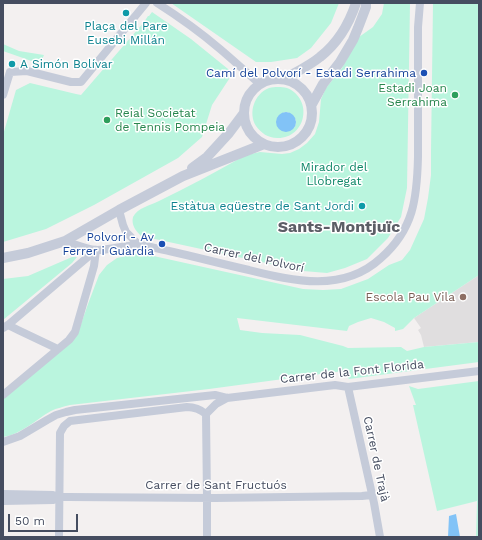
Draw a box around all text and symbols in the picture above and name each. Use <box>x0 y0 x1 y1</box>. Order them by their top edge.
marker: Plaça del Pare Eusebi Millán <box>121 8 131 18</box>
place label: Plaça del Pare Eusebi Millán <box>84 19 168 47</box>
place label: A Simón Bolívar <box>20 57 113 71</box>
marker: A Simón Bolívar <box>7 59 17 69</box>
place label: Camí del Polvorí - Estadi Serrahima <box>206 66 416 80</box>
marker: Camí del Polvorí - Estadi Serrahima <box>419 68 429 78</box>
place label: Estadi Joan Serrahima <box>378 81 447 109</box>
marker: Estadi Joan Serrahima <box>450 90 460 100</box>
place label: Reial Societat de Tennis Pompeia <box>115 106 225 134</box>
marker: Reial Societat de Tennis Pompeia <box>102 115 112 125</box>
park label: Mirador del Llobregat <box>301 160 367 188</box>
place label: Estàtua eqüestre de Sant Jordi <box>171 199 354 213</box>
marker: Estàtua eqüestre de Sant Jordi <box>357 201 367 211</box>
district label: Sants-Montjuïc <box>278 217 400 237</box>
place label: Polvorí - Av Ferrer i Guàrdia <box>63 230 154 258</box>
marker: Polvorí - Av Ferrer i Guàrdia <box>157 239 167 249</box>
street label: Carrer del Polvorí <box>203 240 305 276</box>
place label: Escola Pau Vila <box>366 290 455 304</box>
marker: Escola Pau Vila <box>458 292 468 302</box>
street label: Carrer de la Font Florida <box>279 357 425 387</box>
street label: Carrer de Trajà <box>360 415 392 503</box>
street label: Carrer de Sant Fructuós <box>145 478 287 492</box>
scale bar <box>10 506 80 532</box>
text: 50 m <box>15 514 45 528</box>

